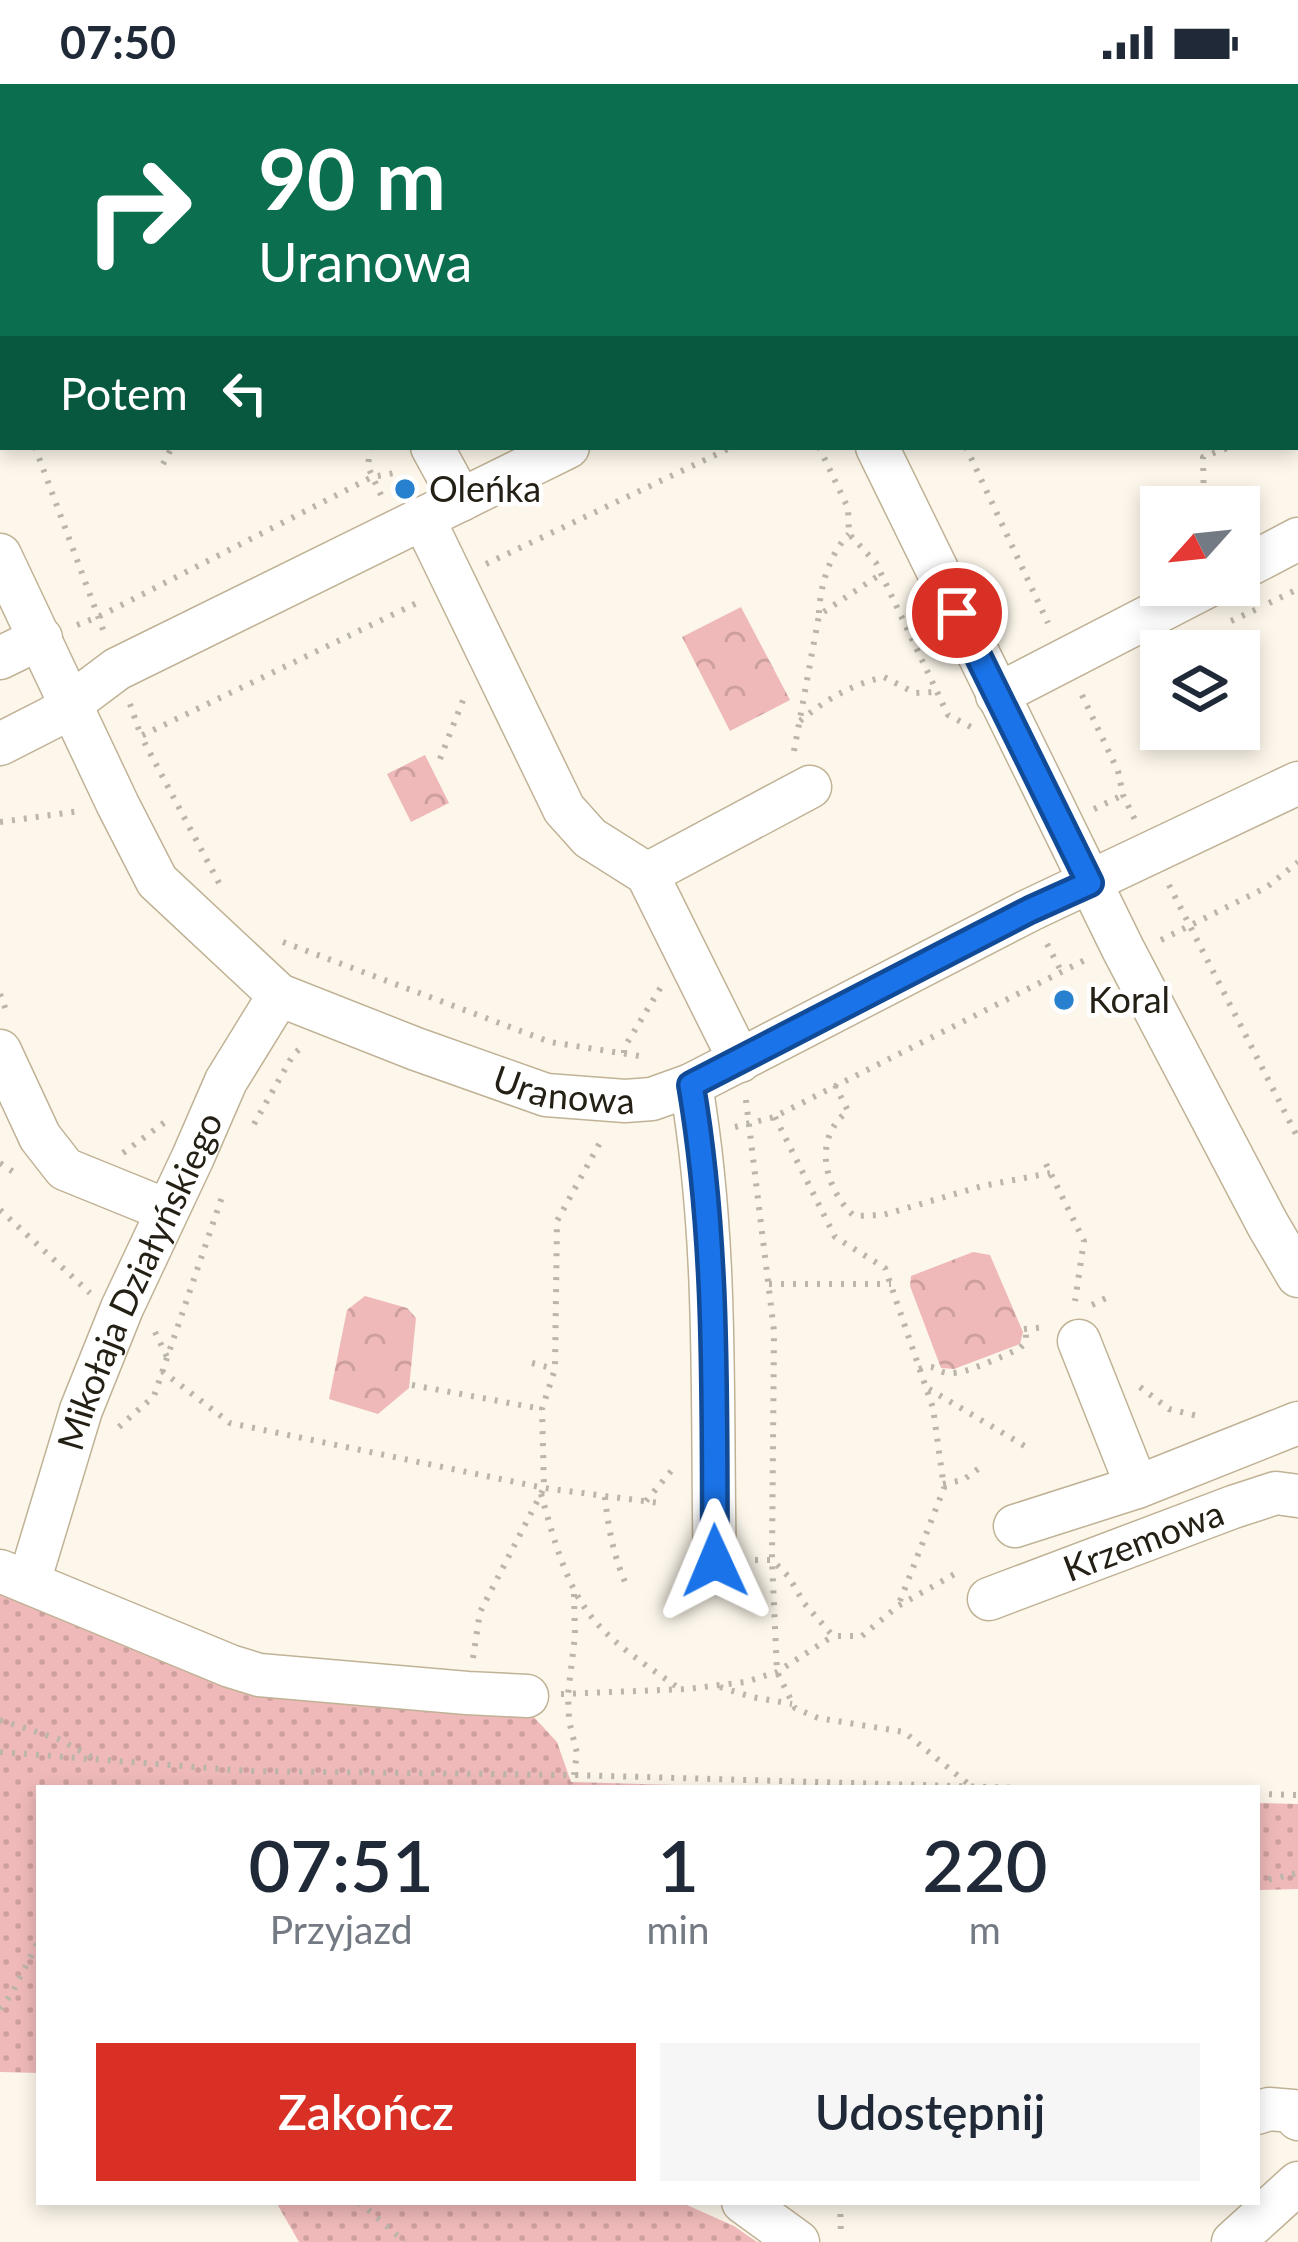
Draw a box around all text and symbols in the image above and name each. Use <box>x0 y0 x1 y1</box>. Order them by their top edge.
text: 07:50 <box>60 15 176 69</box>
text: 90 m <box>258 127 446 228</box>
icon: right <box>60 132 216 288</box>
text: Uranowa <box>258 229 472 294</box>
icon: left <box>212 360 278 426</box>
text: Potem <box>60 366 188 420</box>
place label: Oleńka <box>429 466 541 510</box>
marker: Oleńka <box>392 476 418 502</box>
north arrow <box>1140 486 1260 606</box>
map controls <box>1140 486 1260 750</box>
pin <box>906 562 1008 664</box>
icon: arrive <box>924 580 990 646</box>
button: layers <box>1140 630 1260 750</box>
place label: Koral <box>1088 977 1170 1021</box>
marker: Koral <box>1051 987 1077 1013</box>
street label: Uranowa <box>488 1055 636 1123</box>
street label: Mikołaja Działyńskiego <box>47 1105 231 1455</box>
street label: Krzemowa <box>1057 1490 1229 1590</box>
position arrow <box>652 1498 778 1624</box>
text: 07:51 <box>249 1821 434 1907</box>
text: 1 <box>657 1821 699 1907</box>
text: 220 <box>922 1821 1047 1907</box>
text: Przyjazd <box>270 1906 413 1952</box>
text: min <box>646 1906 710 1952</box>
text: m <box>969 1906 1001 1952</box>
button: Zakończ <box>96 2043 636 2181</box>
button: Udostępnij <box>660 2043 1200 2181</box>

